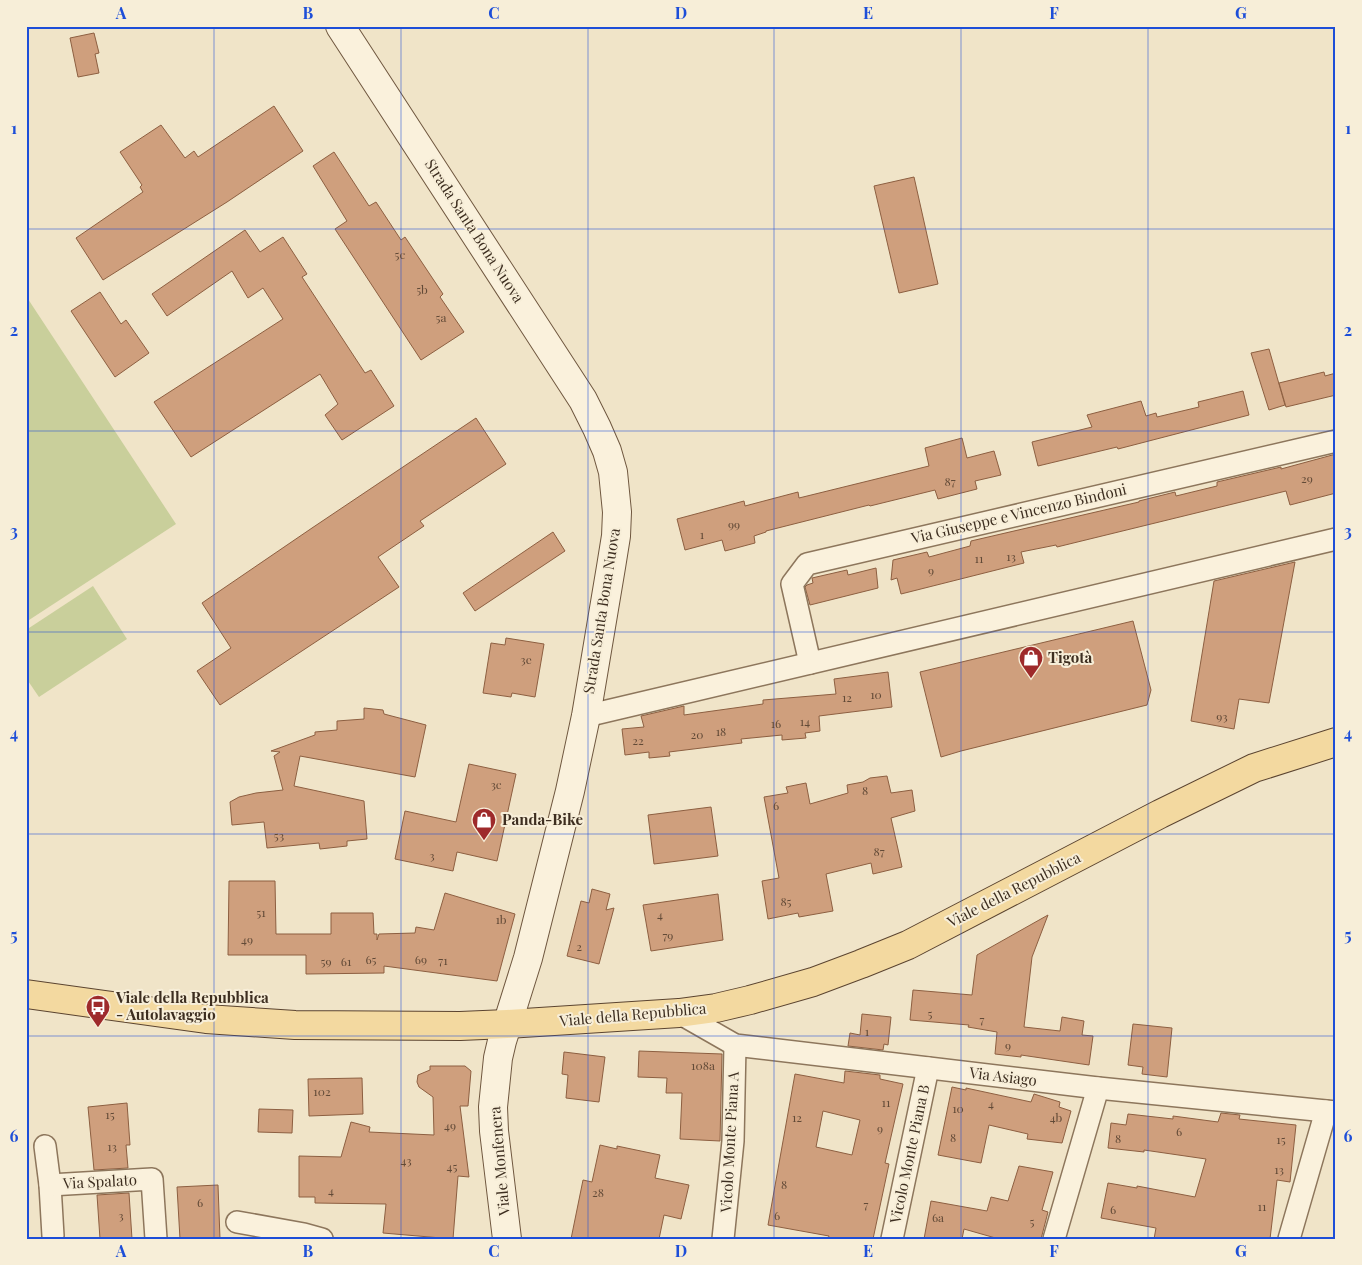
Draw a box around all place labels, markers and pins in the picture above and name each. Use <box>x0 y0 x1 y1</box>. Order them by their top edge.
shop icon: Tigotà <box>1018 645 1044 679</box>
place label: Tigotà <box>1048 647 1093 667</box>
shop icon: Panda-Bike <box>471 807 497 841</box>
place label: Panda-Bike <box>502 809 583 829</box>
place label: Viale della Repubblica - Autolavaggio <box>115 987 269 1024</box>
bus stop icon: Viale della Repubblica - Autolavaggio <box>85 994 111 1028</box>

